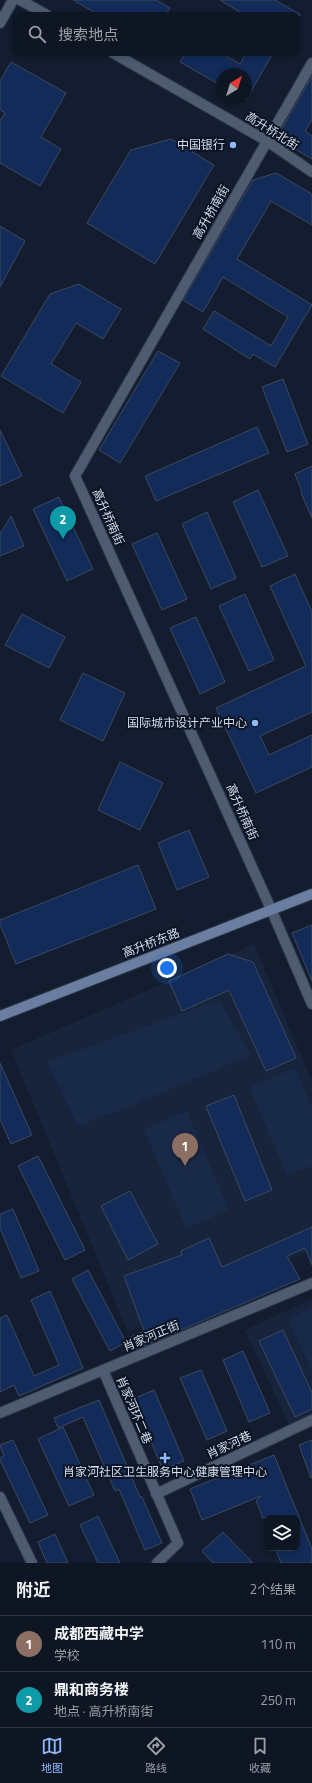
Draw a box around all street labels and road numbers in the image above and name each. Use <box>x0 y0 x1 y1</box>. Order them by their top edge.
street label: 高升桥北街 <box>242 107 303 155</box>
street label: 高升桥南街 <box>187 181 234 242</box>
street label: 高升桥南街 <box>88 486 129 548</box>
street label: 高升桥南街 <box>222 781 263 843</box>
street label: 高升桥东路 <box>119 923 182 962</box>
street label: 肖家河正街 <box>119 1315 182 1356</box>
street label: 肖家河环二巷 <box>112 1373 157 1447</box>
street label: 肖家河巷 <box>203 1426 255 1463</box>

